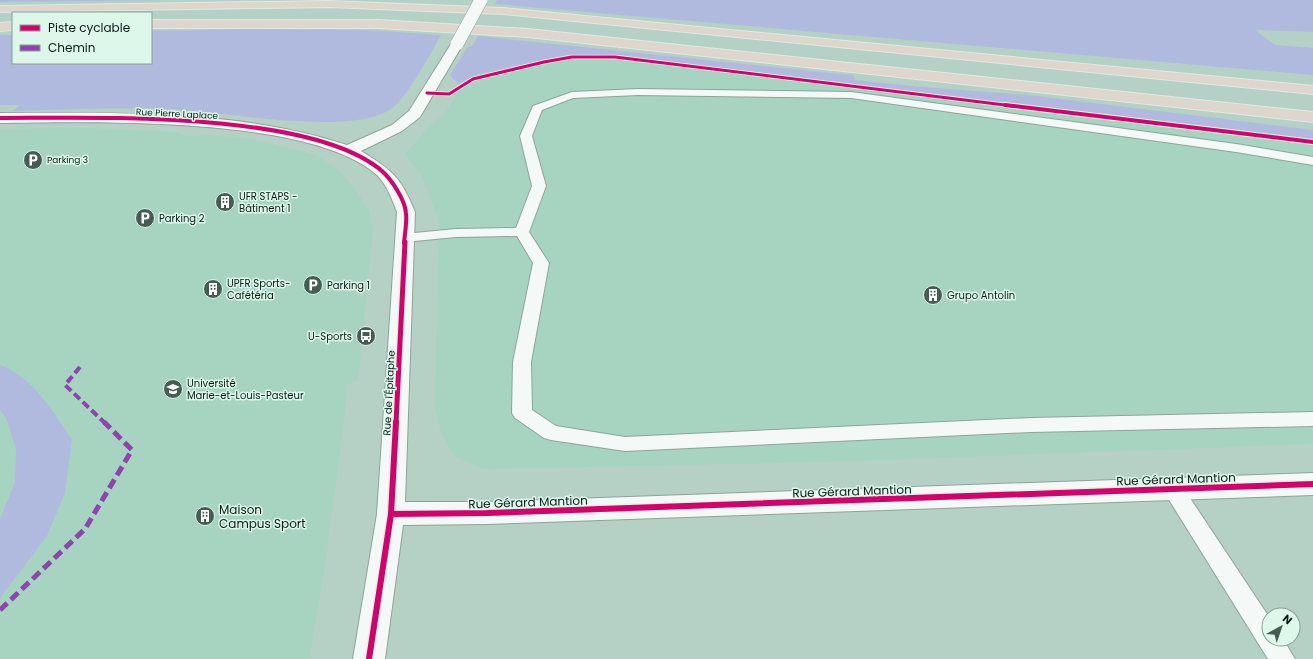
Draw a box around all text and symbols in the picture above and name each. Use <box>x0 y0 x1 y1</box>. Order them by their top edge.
legend <box>12 12 152 64</box>
text: Piste cyclable <box>48 19 130 36</box>
text: Chemin <box>48 39 95 56</box>
street label: Rue Pierre Laplace <box>136 106 219 122</box>
parking icon: Parking 3 <box>22 149 44 171</box>
place label: Parking 3 <box>47 154 88 166</box>
place label: UFR STAPS - Bâtiment 1 <box>239 189 297 216</box>
building icon: UFR STAPS - Bâtiment 1 <box>214 191 236 213</box>
parking icon: Parking 2 <box>134 207 156 229</box>
place label: Parking 2 <box>159 211 205 226</box>
parking icon: Parking 1 <box>302 274 324 296</box>
place label: UPFR Sports- Cafétéria <box>227 276 290 303</box>
building icon: UPFR Sports- Cafétéria <box>202 278 224 300</box>
place label: Parking 1 <box>327 278 370 293</box>
building icon: Grupo Antolin <box>922 284 944 306</box>
place label: Grupo Antolin <box>947 288 1015 303</box>
bus stop icon: U-Sports <box>355 325 377 347</box>
place label: U-Sports <box>308 329 352 344</box>
street label: Rue de l'Épitaphe <box>379 350 399 436</box>
place label: Université Marie-et-Louis-Pasteur <box>187 376 304 403</box>
school or university icon: Université Marie-et-Louis-Pasteur <box>162 378 184 400</box>
street label: Rue Gérard Mantion <box>1116 468 1236 490</box>
street label: Rue Gérard Mantion <box>792 480 912 502</box>
street label: Rue Gérard Mantion <box>468 491 588 513</box>
place label: Maison Campus Sport <box>219 501 306 532</box>
building icon: Maison Campus Sport <box>194 505 216 527</box>
north arrow <box>1261 607 1301 647</box>
text: N <box>1279 611 1296 628</box>

